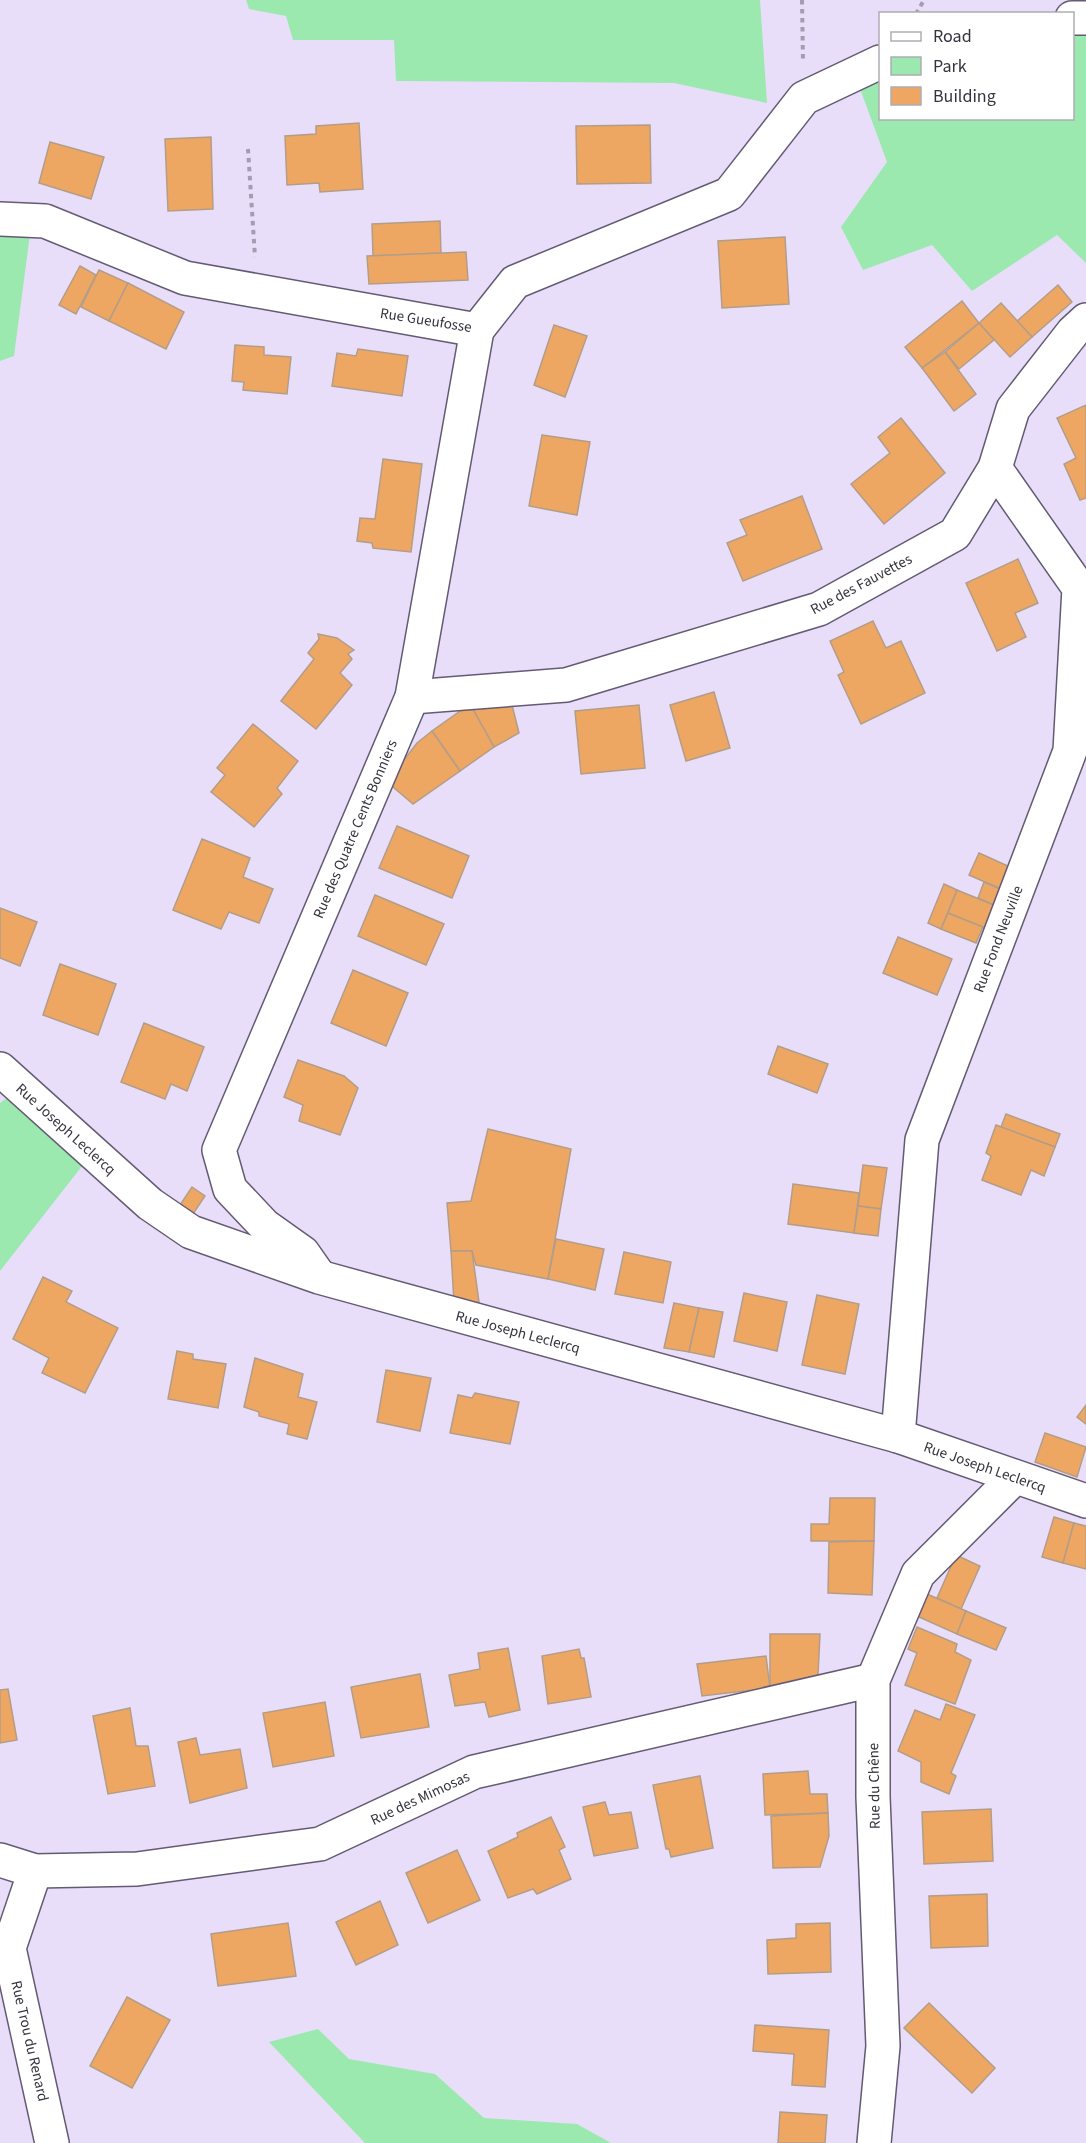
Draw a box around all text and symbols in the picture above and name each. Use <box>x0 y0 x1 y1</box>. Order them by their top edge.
legend <box>879 12 1074 120</box>
text: Road <box>933 24 972 49</box>
text: Park <box>933 54 967 79</box>
text: Building <box>933 84 996 109</box>
street label: Rue Gueufosse <box>379 303 473 338</box>
street label: Rue des Fauvettes <box>807 549 916 620</box>
street label: Rue des Quatre Cents Bonniers <box>308 736 403 922</box>
street label: Rue Fond Neuville <box>968 883 1029 996</box>
street label: Rue Joseph Leclercq <box>11 1079 120 1180</box>
street label: Rue Joseph Leclercq <box>453 1306 583 1359</box>
street label: Rue Joseph Leclercq <box>921 1437 1049 1498</box>
street label: Rue du Chêne <box>863 1743 886 1829</box>
street label: Rue des Mimosas <box>367 1766 473 1831</box>
street label: Rue Trou du Renard <box>5 1979 54 2104</box>

